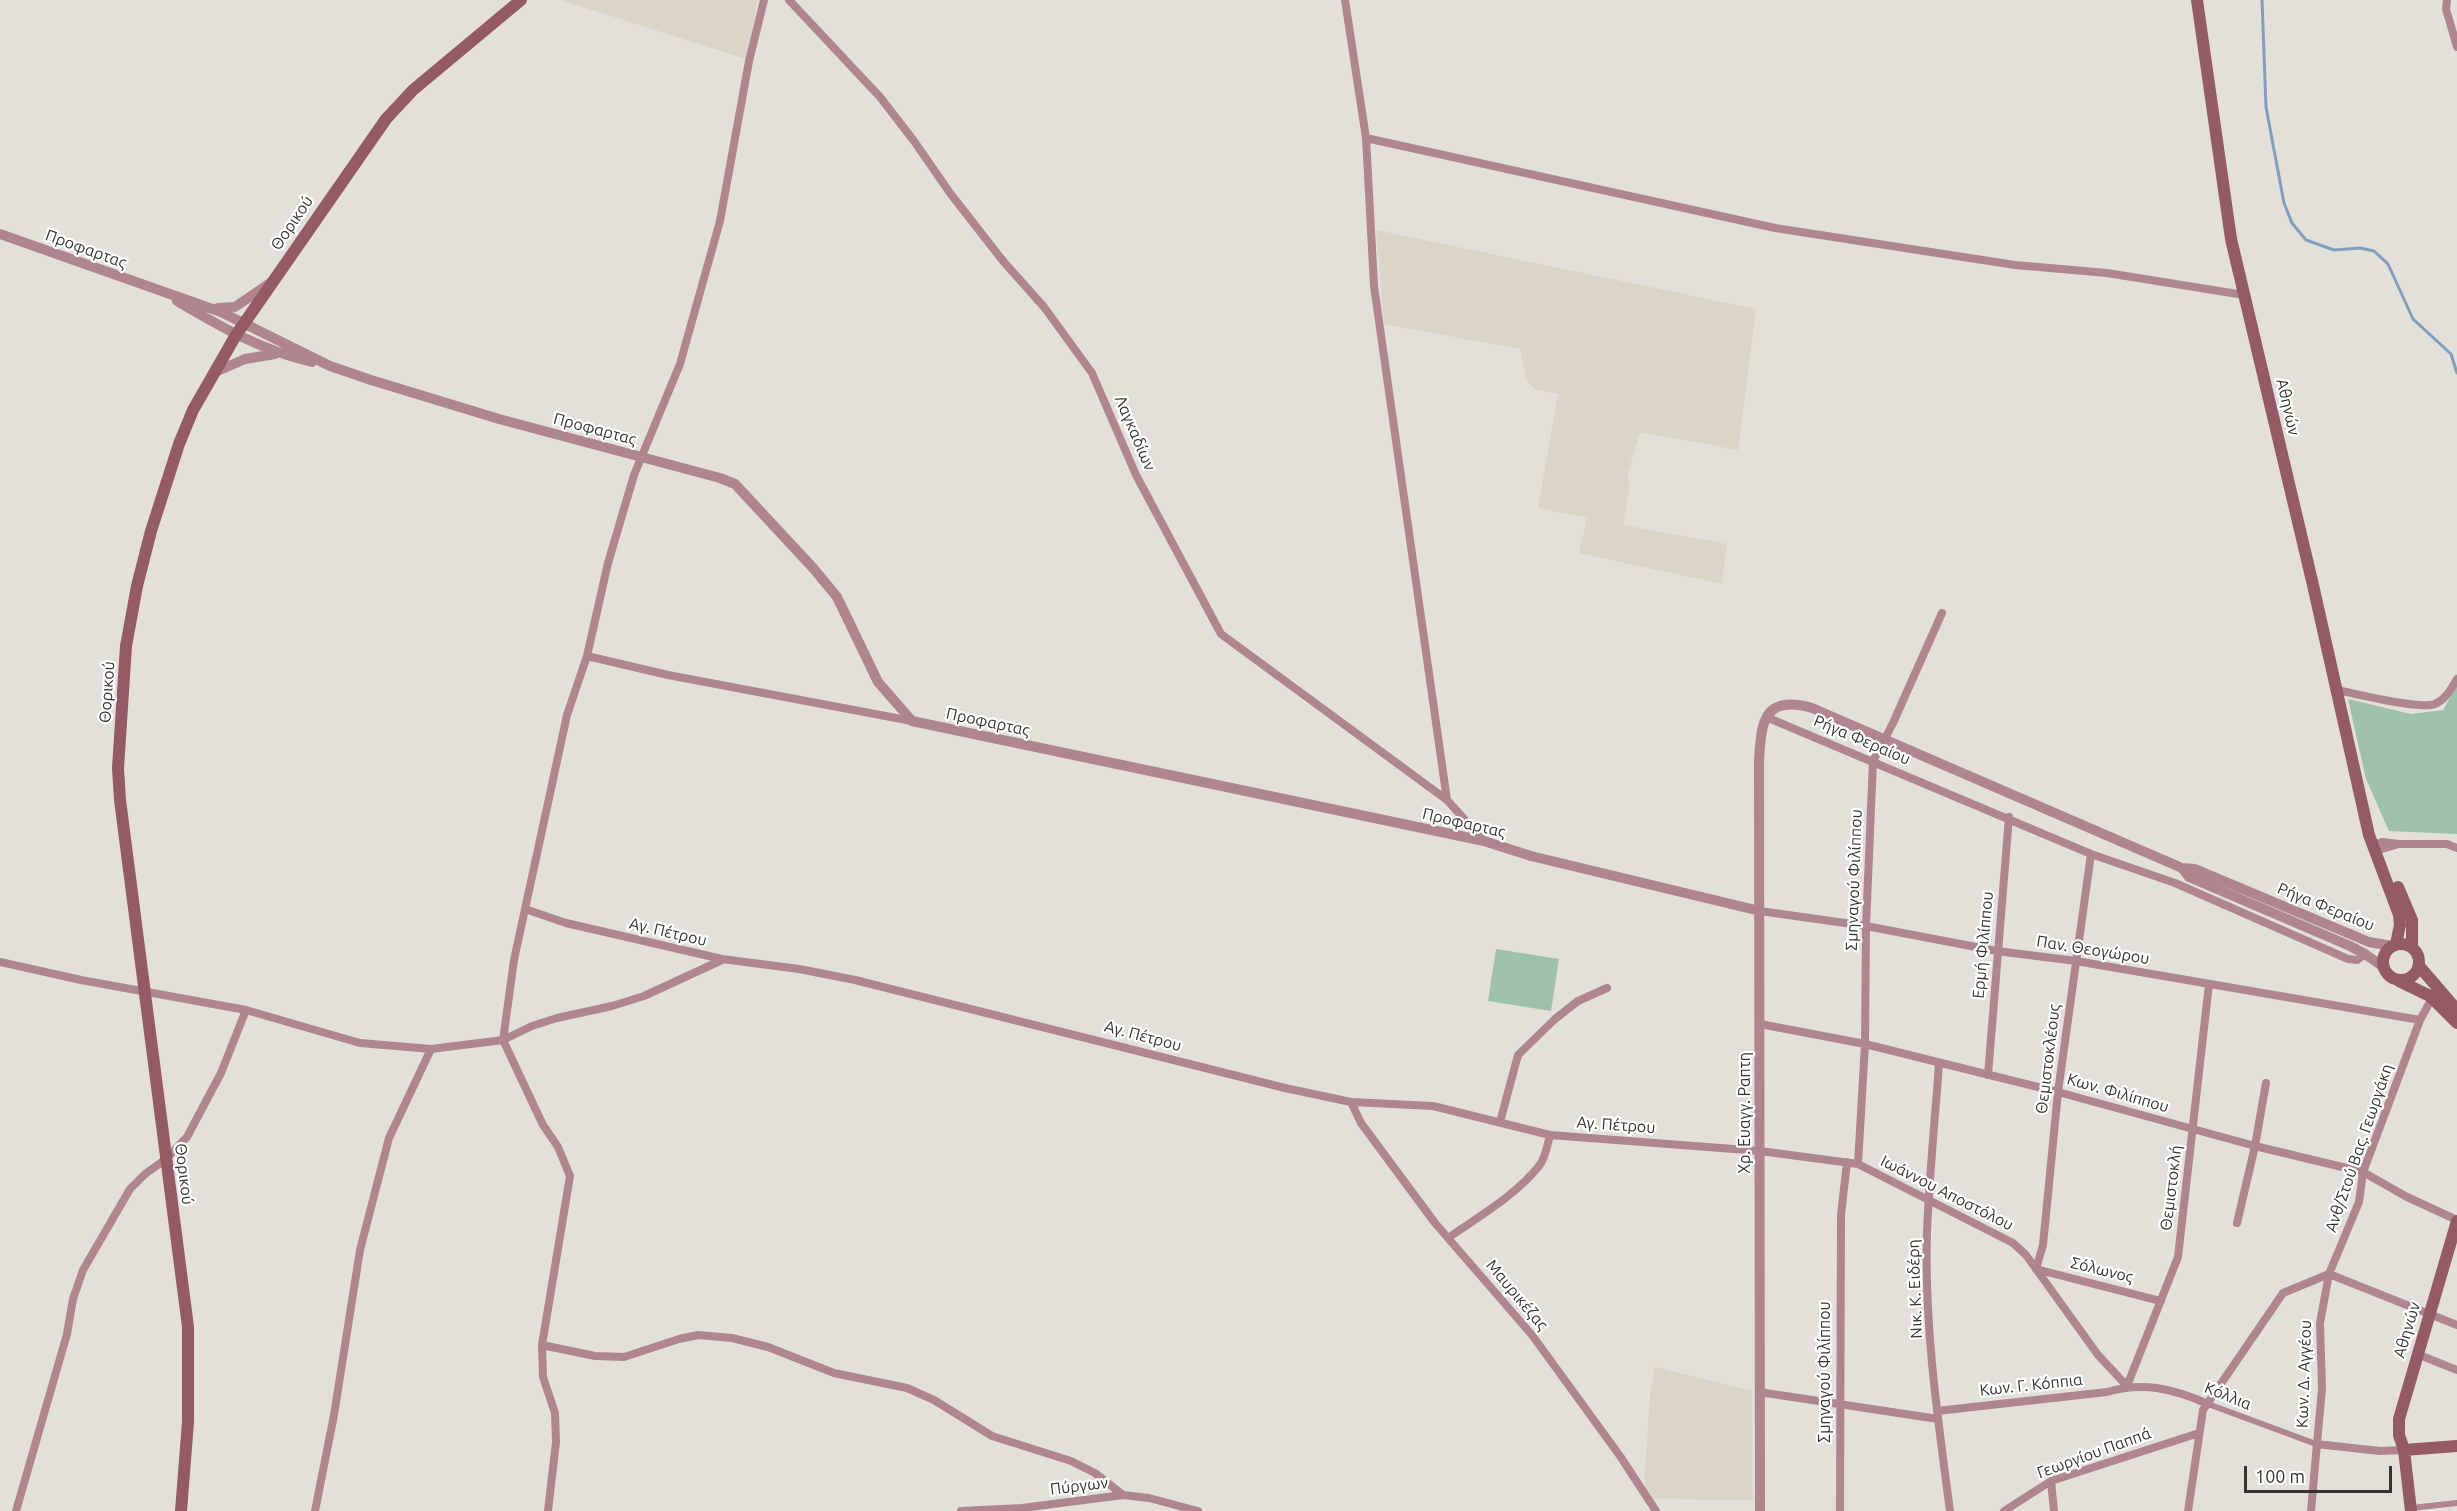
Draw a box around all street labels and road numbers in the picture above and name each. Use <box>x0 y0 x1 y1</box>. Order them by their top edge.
street label: Θορικού <box>267 192 317 254</box>
street label: Προφαρτας <box>43 225 129 273</box>
street label: Αθηνών <box>2272 377 2304 437</box>
street label: Λαγκαδίων <box>1111 393 1159 473</box>
street label: Προφαρτας <box>552 409 638 449</box>
street label: Θορικού <box>95 661 119 723</box>
street label: Προφαρτας <box>944 704 1032 740</box>
street label: Ρήγα Φεραίου <box>1811 711 1913 769</box>
street label: Προφαρτας <box>1420 804 1508 842</box>
street label: Σμηναγού Φιλίππου <box>1842 809 1866 951</box>
street label: Ρήγα Φεραίου <box>2275 879 2377 935</box>
street label: Ερμή Φιλίππου <box>1969 891 1997 999</box>
street label: Αγ. Πέτρου <box>627 914 709 950</box>
street label: Παν. Θεογώρου <box>2035 932 2151 968</box>
street label: Θεμιστοκλέους <box>2032 1003 2064 1115</box>
street label: Αγ. Πέτρου <box>1102 1016 1184 1056</box>
street label: Χρ. Ευαγγ. Ραπτη <box>1735 1052 1755 1174</box>
street label: Ανθ/Στού Βας. Γεωργάκη <box>2321 1061 2397 1235</box>
street label: Κων. Φιλίππου <box>2065 1069 2171 1117</box>
street label: Αγ. Πέτρου <box>1576 1113 1656 1137</box>
street label: Θορικού <box>171 1142 197 1206</box>
street label: Θεμιστοκλή <box>2156 1144 2186 1232</box>
street label: Ιωάννου Αποστόλου <box>1877 1151 2017 1235</box>
street label: Νικ. Κ. Ειδέρη <box>1904 1239 1926 1339</box>
street label: Σόλωνος <box>2069 1253 2135 1287</box>
street label: Μαυρικέζας <box>1482 1256 1552 1334</box>
street label: Αθηνών <box>2389 1300 2425 1360</box>
street label: Σμηναγού Φιλίππου <box>1815 1301 1835 1443</box>
street label: Κων. Δ. Αγγέου <box>2293 1319 2315 1429</box>
street label: Κων. Γ. Κόππια <box>1979 1370 2083 1400</box>
street label: Κόλλια <box>2202 1378 2254 1414</box>
street label: Γεωργίου Παππά <box>2035 1424 2153 1482</box>
street label: Πύργων <box>1049 1473 1109 1499</box>

